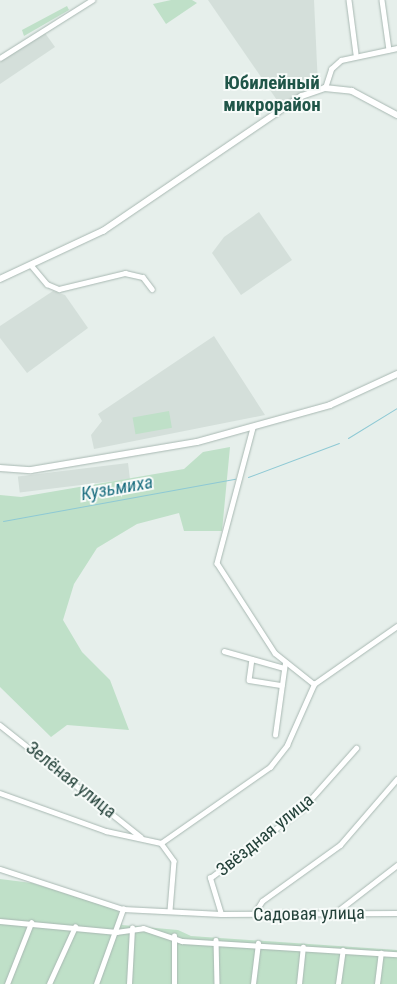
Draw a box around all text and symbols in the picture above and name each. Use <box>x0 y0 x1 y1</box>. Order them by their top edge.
district label: Юбилейный микрорайон <box>223 72 321 116</box>
water label: Кузьмиха <box>79 470 155 506</box>
street label: Зелёная улица <box>22 737 120 823</box>
street label: Звёздная улица <box>212 789 318 881</box>
street label: Садовая улица <box>253 902 365 926</box>

